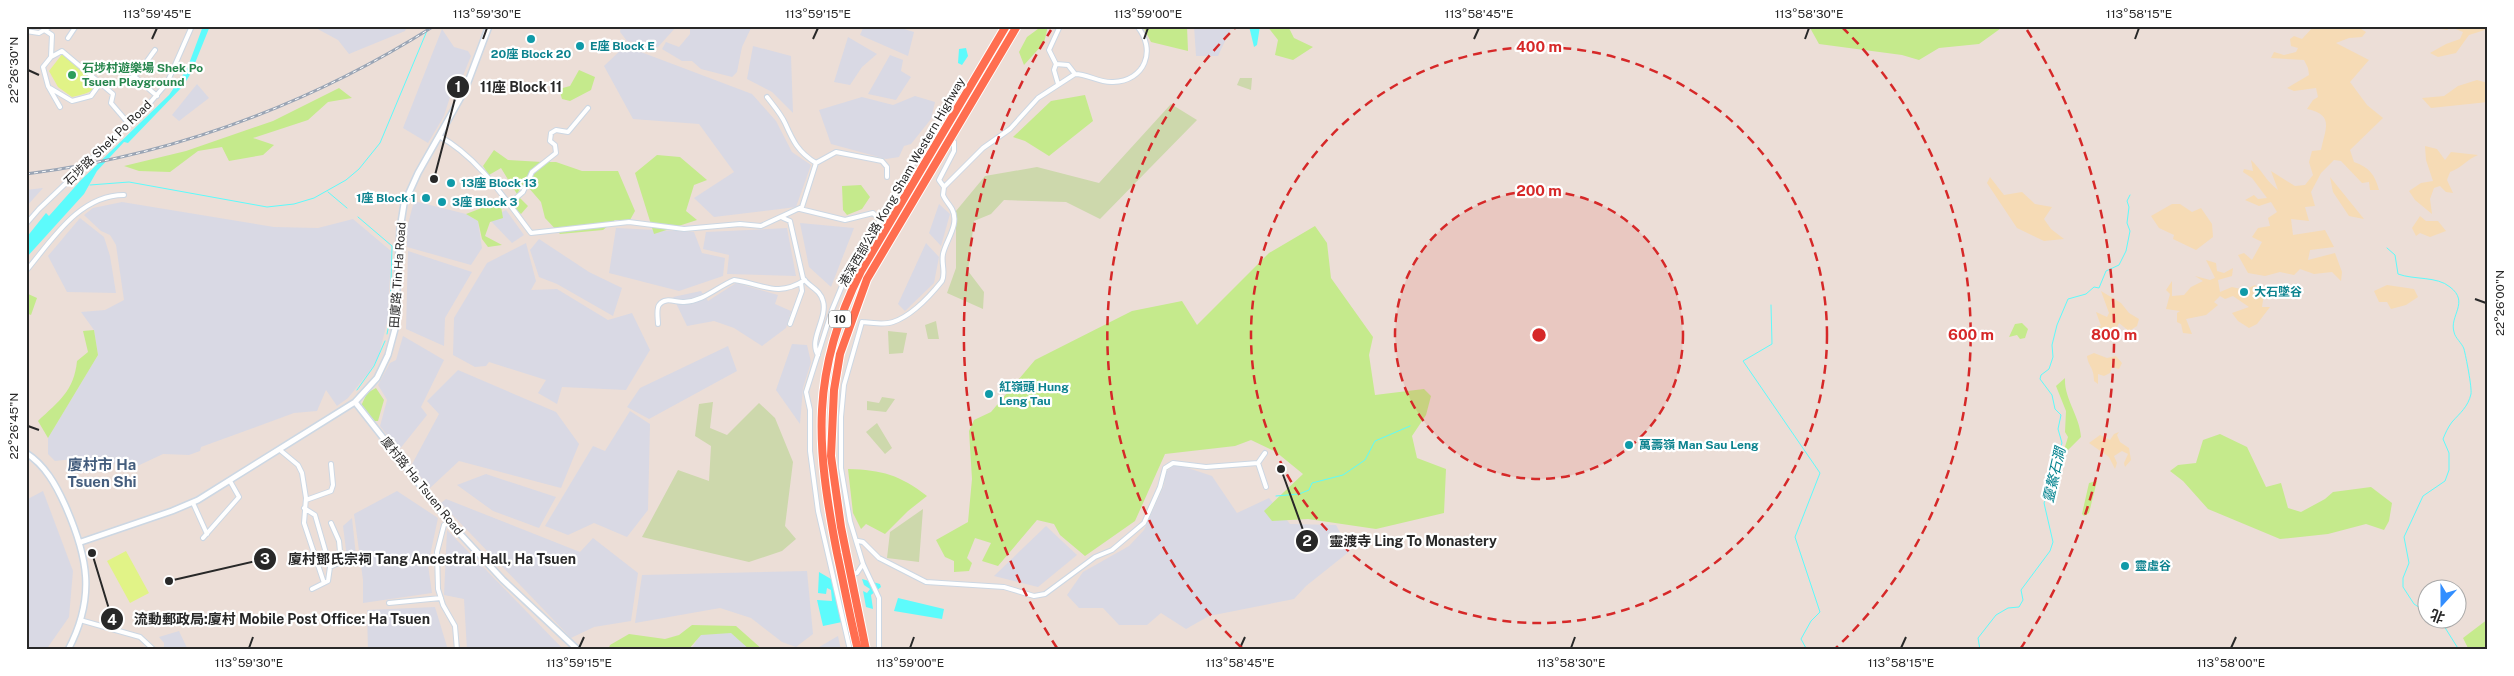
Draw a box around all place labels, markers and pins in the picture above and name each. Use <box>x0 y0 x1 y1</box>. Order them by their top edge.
marker: 20座 Block 20 <box>525 33 537 45</box>
place label: E座 Block E <box>590 39 655 53</box>
marker: E座 Block E <box>574 40 586 52</box>
place label: 20座 Block 20 <box>491 47 571 61</box>
place label: 石埗村遊樂場 Shek Po Tsuen Playground <box>82 61 203 89</box>
marker: 石埗村遊樂場 Shek Po Tsuen Playground <box>66 69 78 81</box>
callout: 11座 Block 11 <box>445 72 572 101</box>
place label: 13座 Block 13 <box>461 176 537 190</box>
marker: 13座 Block 13 <box>445 177 457 189</box>
place label: 1座 Block 1 <box>356 191 416 205</box>
marker: 1座 Block 1 <box>420 192 432 204</box>
place label: 3座 Block 3 <box>452 195 518 209</box>
marker: 3座 Block 3 <box>436 196 448 208</box>
place label: 大石墜谷 <box>2254 285 2302 299</box>
marker: 大石墜谷 <box>2238 286 2250 298</box>
centre of rings <box>1530 326 1548 344</box>
place label: 紅嶺頭 Hung Leng Tau <box>999 380 1069 408</box>
marker: 紅嶺頭 Hung Leng Tau <box>983 388 995 400</box>
place label: 萬壽嶺 Man Sau Leng <box>1639 438 1759 452</box>
marker: 萬壽嶺 Man Sau Leng <box>1623 439 1635 451</box>
callout: 靈渡寺 Ling To Monastery <box>1294 526 1507 555</box>
callout: 廈村鄧氏宗祠 Tang Ancestral Hall, Ha Tsuen <box>252 544 586 573</box>
place label: 靈虛谷 <box>2135 559 2171 573</box>
marker: 靈虛谷 <box>2119 560 2131 572</box>
callout: 流動郵政局:廈村 Mobile Post Office: Ha Tsuen <box>99 605 440 634</box>

